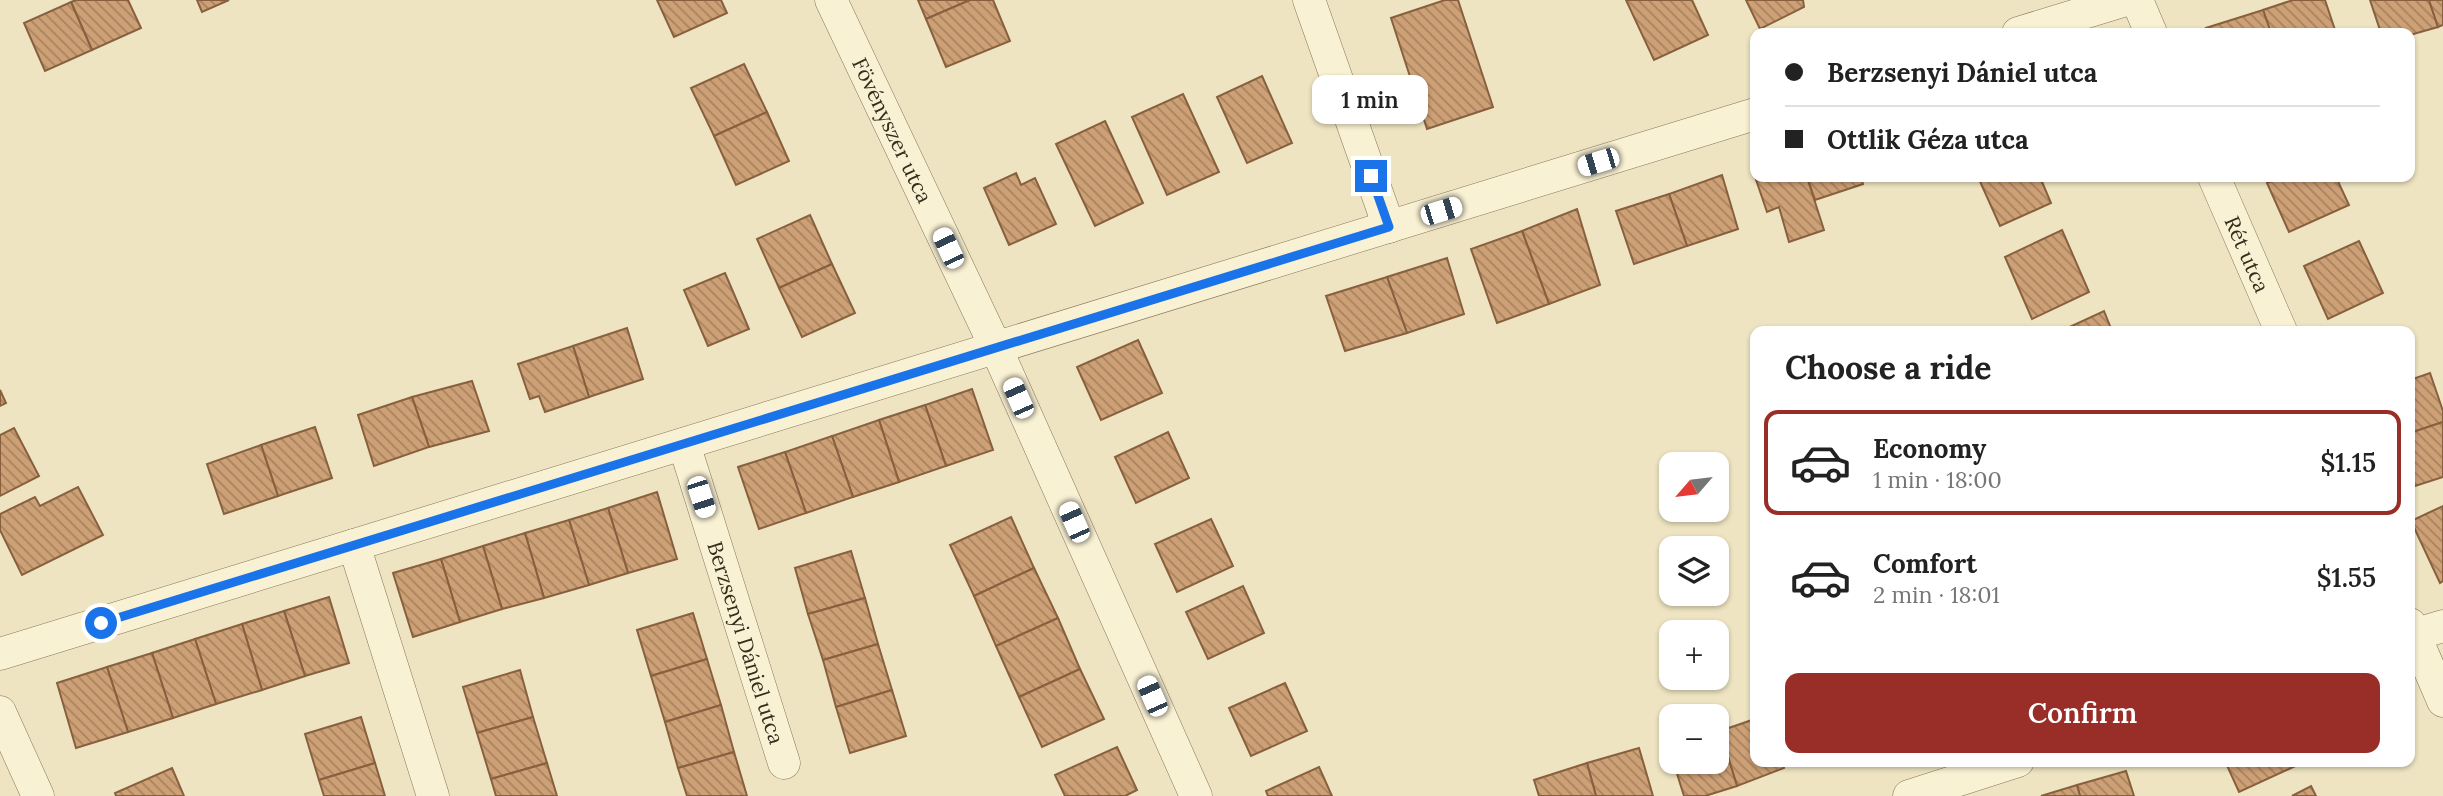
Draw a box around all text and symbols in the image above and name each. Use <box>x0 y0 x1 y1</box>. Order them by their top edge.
street label: Fövényszer utca <box>847 53 939 207</box>
text: Berzsenyi Dániel utca <box>1827 56 2097 89</box>
callout: 1 min <box>1313 74 1429 124</box>
text: 1 min <box>1341 85 1399 114</box>
text: Ottlik Géza utca <box>1827 123 2029 156</box>
car <box>1575 146 1622 178</box>
route end <box>1355 160 1387 192</box>
car <box>1418 195 1465 227</box>
street label: Rét utca <box>2219 212 2276 297</box>
car <box>930 225 967 271</box>
text: Choose a ride <box>1785 347 1992 388</box>
car <box>1000 375 1037 421</box>
icon: car <box>1789 431 1852 494</box>
text: Economy <box>1873 432 1986 465</box>
text: $1.15 <box>2321 446 2376 479</box>
north arrow <box>1659 452 1729 522</box>
map controls <box>1659 452 1729 774</box>
text: 1 min · 18:00 <box>1873 465 2002 494</box>
car <box>685 474 718 520</box>
car <box>1056 499 1093 545</box>
button: layers <box>1659 536 1729 606</box>
street label: Berzsenyi Dániel utca <box>702 538 791 747</box>
icon: car <box>1789 546 1852 609</box>
text: Comfort <box>1873 547 1977 580</box>
text: $1.55 <box>2317 561 2376 594</box>
text: 2 min · 18:01 <box>1873 580 2000 609</box>
route start <box>85 607 117 639</box>
button: + <box>1659 620 1729 690</box>
car <box>1134 673 1171 719</box>
button: Confirm <box>1785 673 2380 753</box>
button: − <box>1659 704 1729 774</box>

